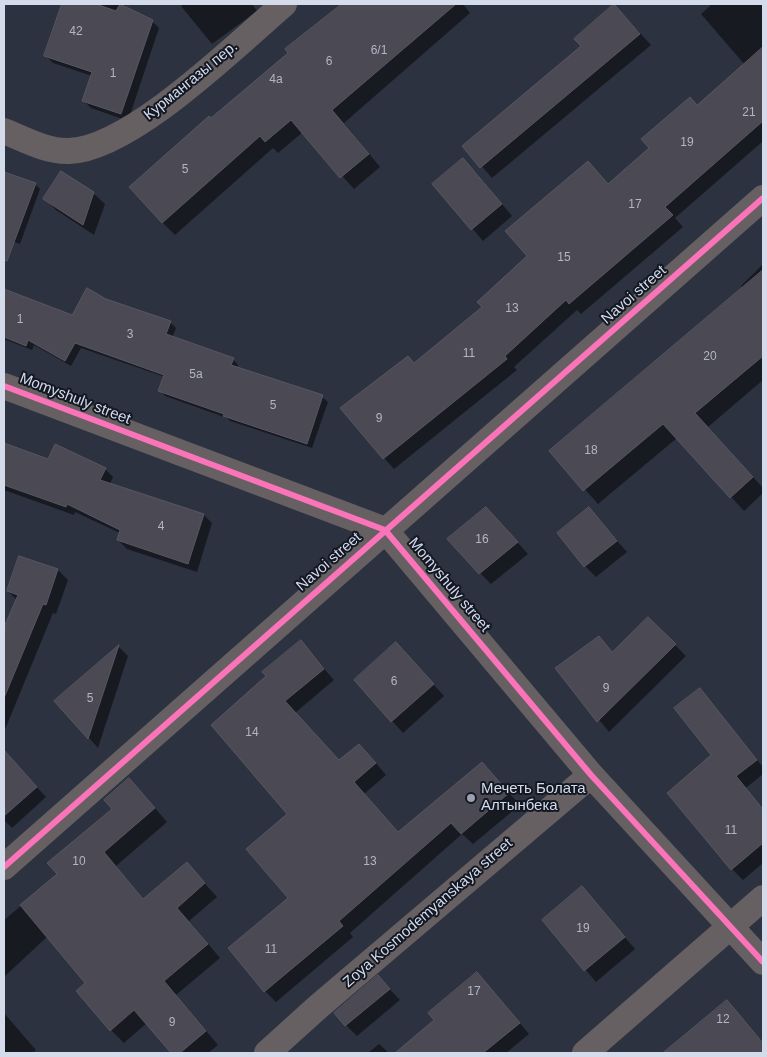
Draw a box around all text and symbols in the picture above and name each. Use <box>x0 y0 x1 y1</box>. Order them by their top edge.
house number: 42 <box>69 25 83 39</box>
street label: Курмангазы пер. <box>140 38 242 124</box>
house number: 6/1 <box>371 44 387 58</box>
house number: 6 <box>326 55 332 69</box>
house number: 1 <box>110 67 116 81</box>
house number: 4а <box>269 73 283 87</box>
house number: 21 <box>742 106 756 120</box>
house number: 19 <box>680 136 694 150</box>
house number: 5 <box>182 163 188 177</box>
house number: 17 <box>628 198 642 212</box>
house number: 15 <box>557 251 571 265</box>
street label: Navoi street <box>598 262 670 328</box>
house number: 13 <box>505 302 519 316</box>
house number: 1 <box>17 313 23 327</box>
house number: 3 <box>127 328 133 342</box>
house number: 11 <box>463 347 475 361</box>
house number: 20 <box>703 350 717 364</box>
house number: 5а <box>189 368 203 382</box>
street label: Momyshuly street <box>17 370 133 428</box>
house number: 5 <box>270 399 276 413</box>
house number: 9 <box>376 412 382 426</box>
house number: 18 <box>584 444 598 458</box>
house number: 4 <box>158 520 164 534</box>
street label: Navoi street <box>293 529 365 595</box>
house number: 16 <box>475 533 489 547</box>
street label: Momyshuly street <box>404 534 494 636</box>
house number: 6 <box>391 675 397 689</box>
house number: 9 <box>603 682 609 696</box>
house number: 5 <box>87 692 93 706</box>
house number: 14 <box>245 726 259 740</box>
place label: Мечеть Болата Алтынбека <box>481 780 586 815</box>
marker: Мечеть Болата Алтынбека <box>465 792 477 804</box>
house number: 11 <box>725 824 737 838</box>
street label: Zoya Kosmodemyanskaya street <box>340 835 516 991</box>
house number: 10 <box>72 855 86 869</box>
house number: 13 <box>363 855 377 869</box>
house number: 19 <box>576 922 590 936</box>
house number: 11 <box>265 943 277 957</box>
house number: 17 <box>467 985 481 999</box>
house number: 12 <box>716 1013 730 1027</box>
house number: 9 <box>169 1016 175 1030</box>

